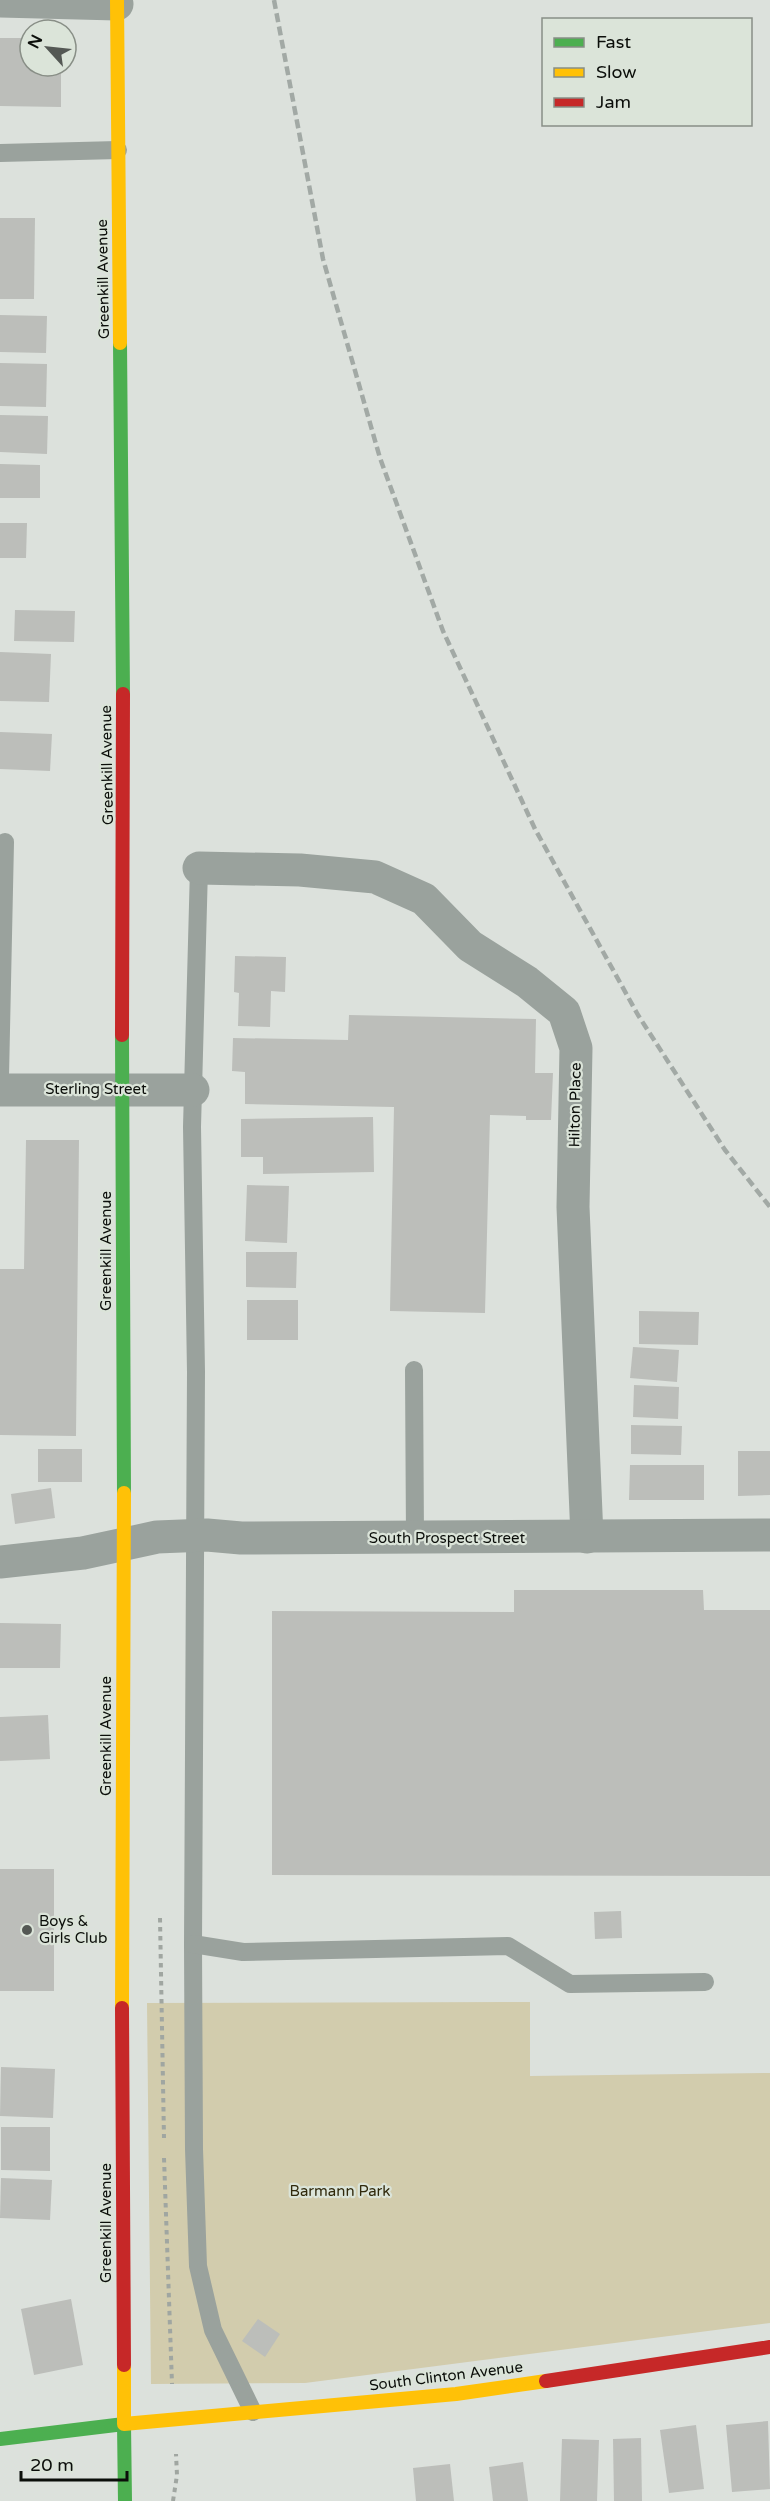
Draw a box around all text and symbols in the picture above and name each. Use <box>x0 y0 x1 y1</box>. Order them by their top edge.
north arrow <box>18 18 78 78</box>
legend <box>542 18 752 126</box>
text: N <box>24 31 47 52</box>
text: Fast <box>596 31 631 53</box>
text: Slow <box>596 61 637 83</box>
text: Jam <box>596 91 631 113</box>
street label: Greenkill Avenue <box>93 219 113 339</box>
street label: Greenkill Avenue <box>97 705 117 825</box>
street label: Hilton Place <box>565 1062 585 1148</box>
street label: Sterling Street <box>45 1080 147 1098</box>
street label: Greenkill Avenue <box>97 1191 115 1311</box>
street label: South Prospect Street <box>369 1529 526 1547</box>
street label: Greenkill Avenue <box>97 1676 115 1796</box>
place label: Boys & Girls Club <box>39 1912 107 1947</box>
marker: Boys & Girls Club <box>20 1923 34 1937</box>
street label: Greenkill Avenue <box>97 2163 115 2283</box>
park label: Barmann Park <box>290 2182 390 2200</box>
street label: South Clinton Avenue <box>368 2358 524 2394</box>
scale bar <box>21 2444 128 2482</box>
text: 20 m <box>30 2454 74 2476</box>

